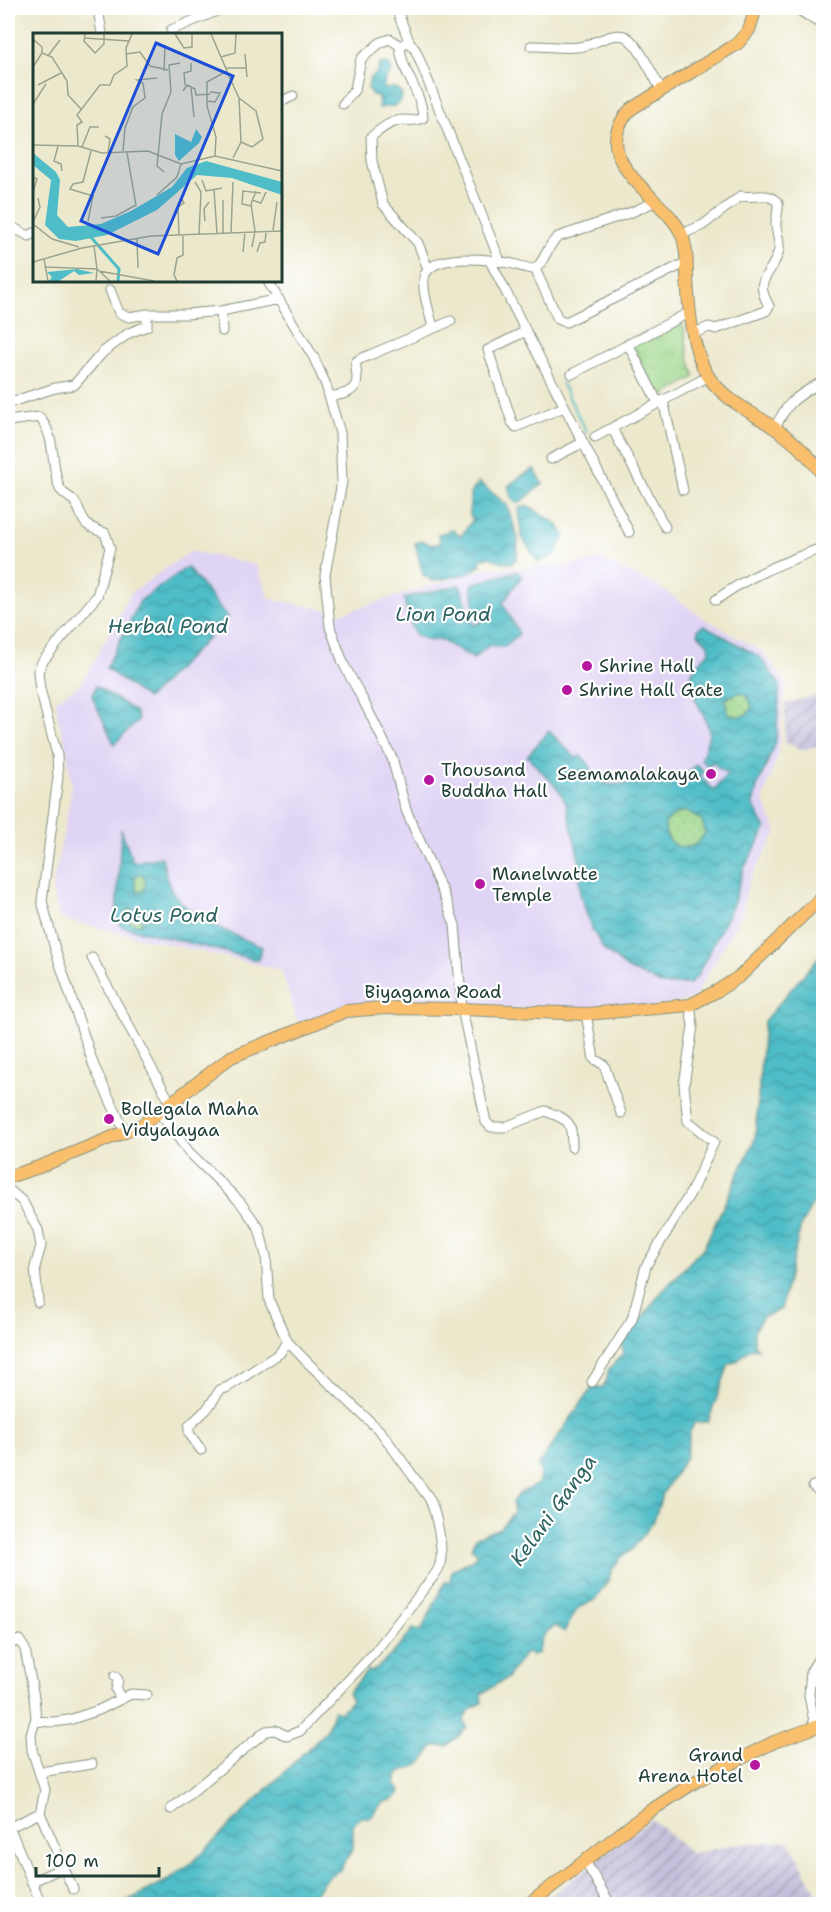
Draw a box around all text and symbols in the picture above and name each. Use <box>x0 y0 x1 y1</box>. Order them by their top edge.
inset map <box>33 33 282 282</box>
water label: Lion Pond <box>395 601 491 627</box>
water label: Herbal Pond <box>108 613 228 639</box>
place label: Shrine Hall <box>599 654 695 678</box>
marker: Shrine Hall <box>580 659 594 673</box>
place label: Shrine Hall Gate <box>579 678 723 702</box>
marker: Shrine Hall Gate <box>560 683 574 697</box>
place label: Thousand Buddha Hall <box>441 758 548 803</box>
place label: Seemamalakaya <box>557 762 699 786</box>
marker: Seemamalakaya <box>704 767 718 781</box>
marker: Thousand Buddha Hall <box>422 773 436 787</box>
place label: Manelwatte Temple <box>492 862 598 907</box>
marker: Manelwatte Temple <box>473 877 487 891</box>
water label: Lotus Pond <box>110 902 218 928</box>
street label: Biyagama Road <box>364 980 502 1004</box>
place label: Bollegala Maha Vidyalayaa <box>121 1097 258 1142</box>
marker: Bollegala Maha Vidyalayaa <box>102 1112 116 1126</box>
water label: Kelani Ganga <box>504 1449 602 1571</box>
place label: Grand Arena Hotel <box>638 1743 744 1788</box>
marker: Grand Arena Hotel <box>748 1758 762 1772</box>
scale bar <box>36 1840 159 1878</box>
text: 100 m <box>45 1849 99 1873</box>

